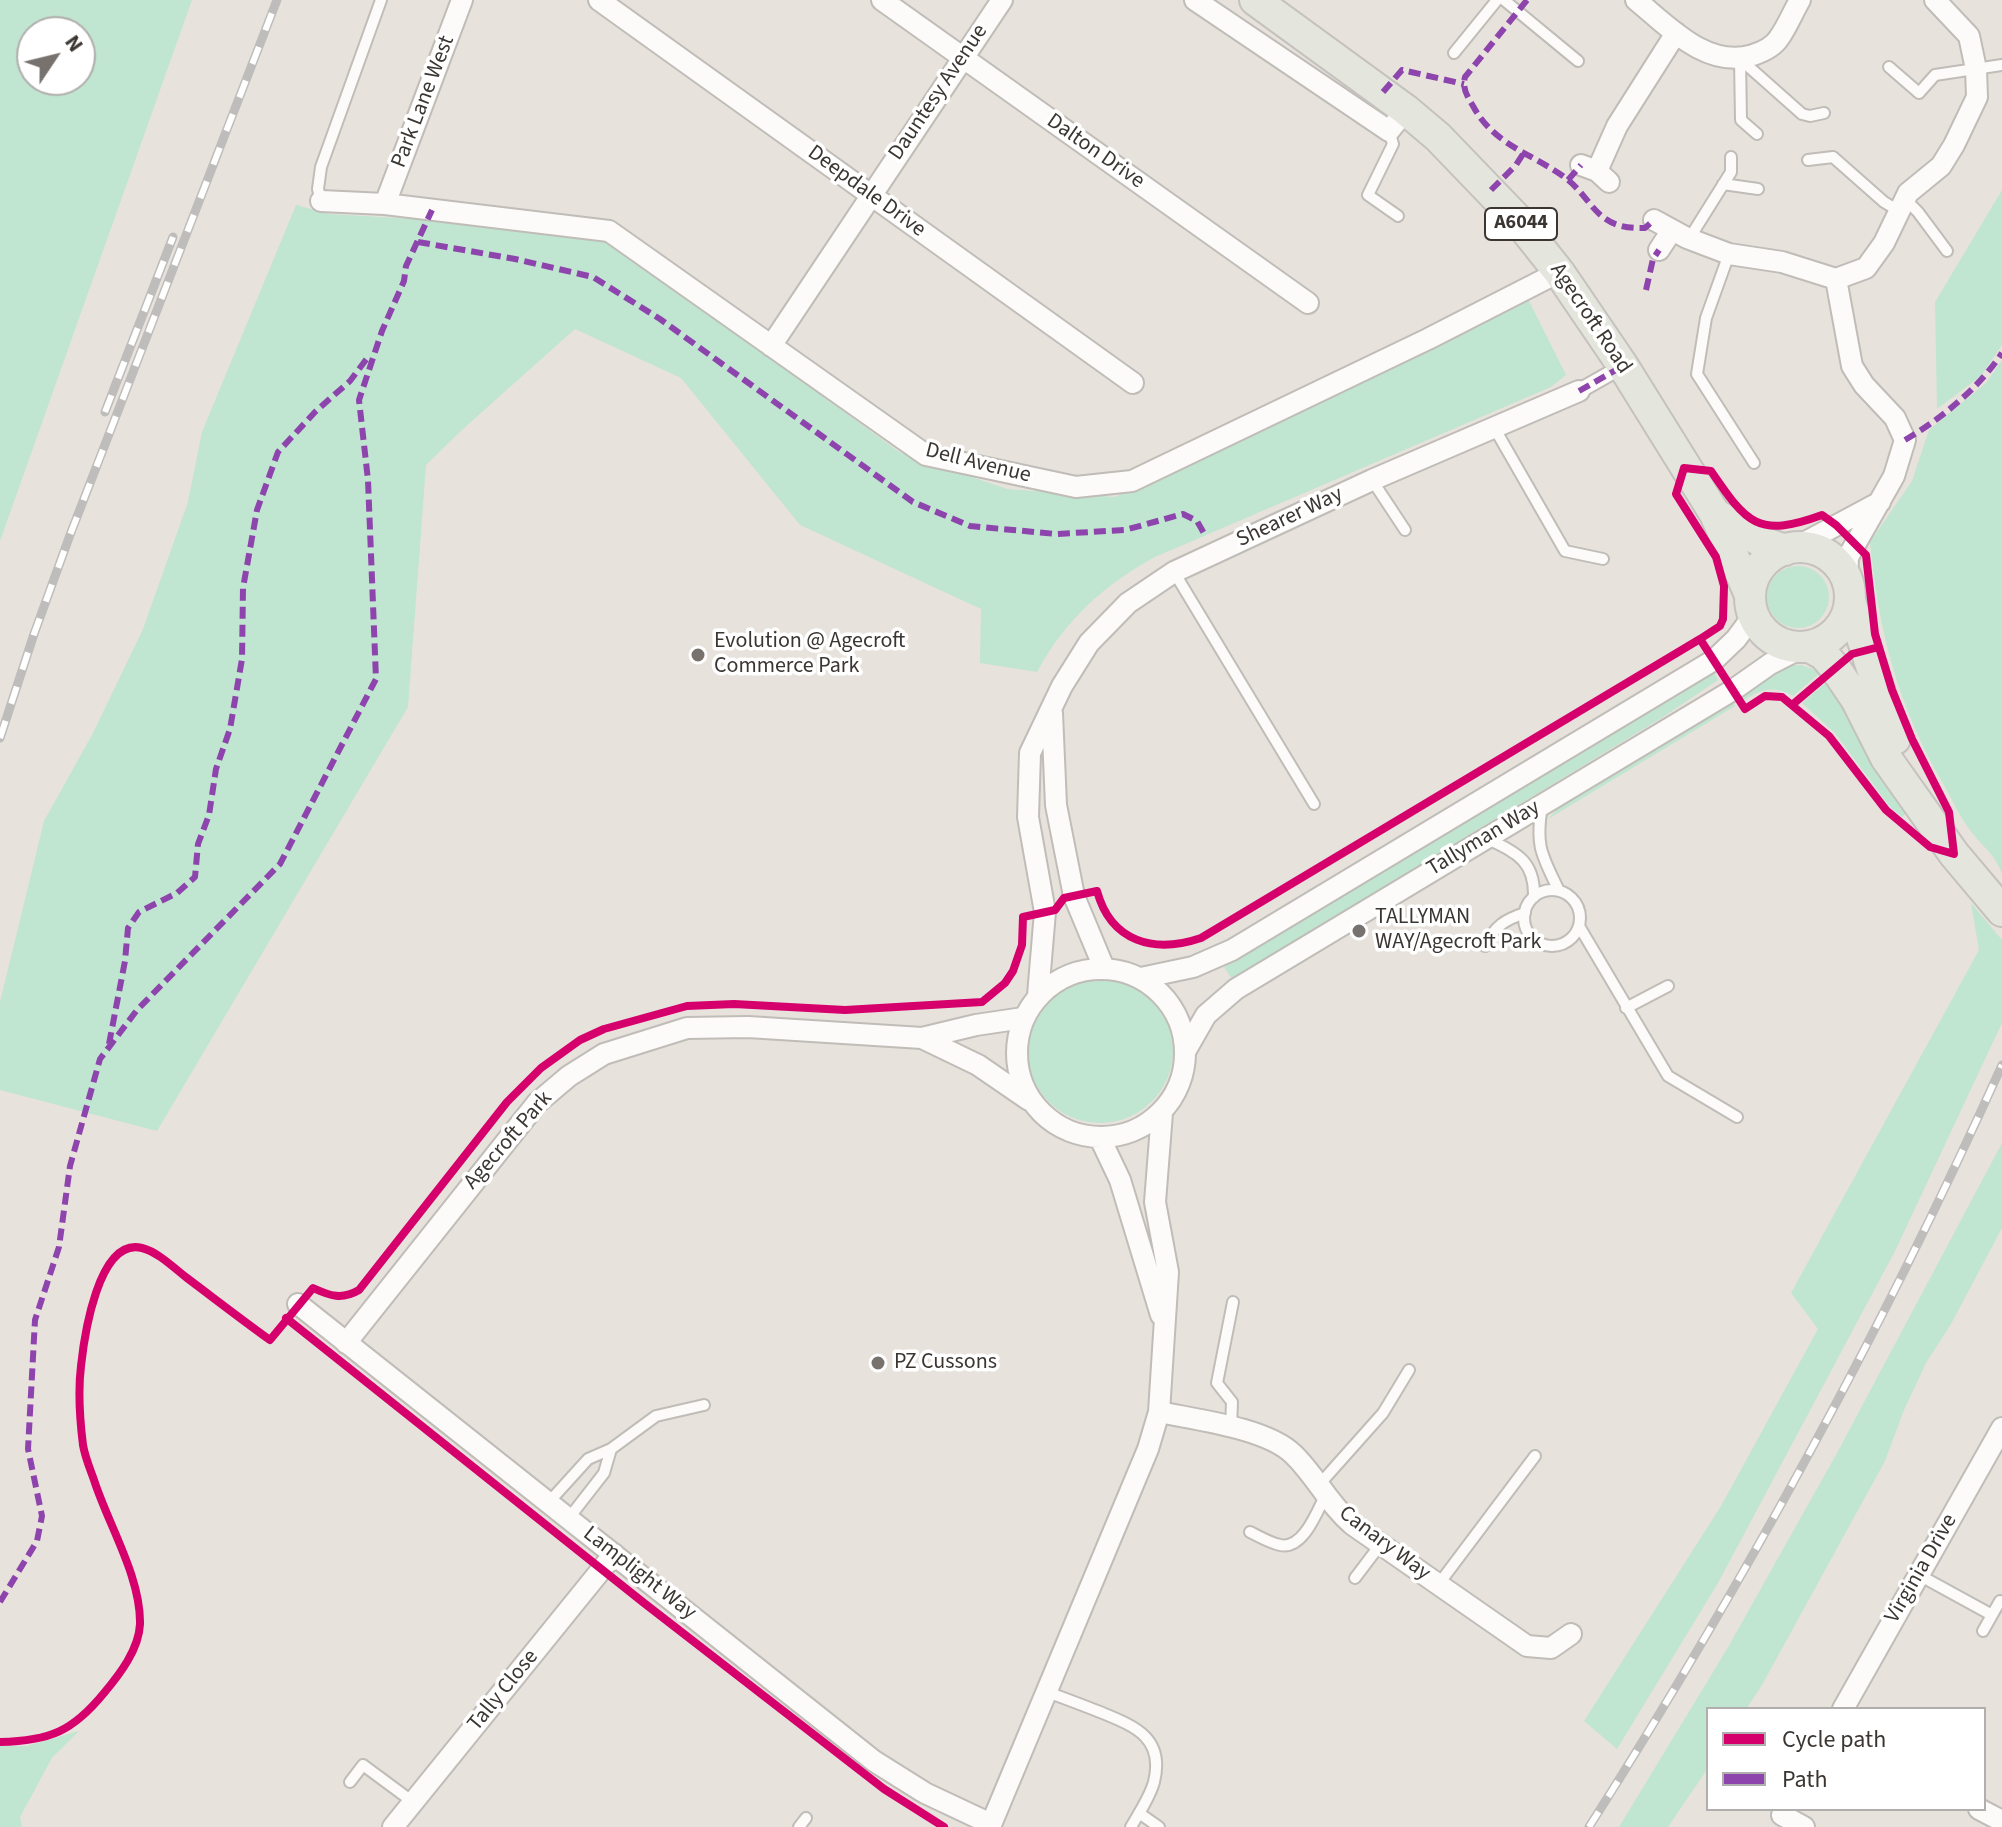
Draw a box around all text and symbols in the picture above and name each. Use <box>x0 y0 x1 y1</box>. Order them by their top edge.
north arrow <box>16 16 96 96</box>
street label: Dauntesy Avenue <box>884 20 994 166</box>
text: N <box>57 28 91 59</box>
street label: Park Lane West <box>387 32 461 172</box>
street label: Dalton Drive <box>1041 109 1149 195</box>
street label: Deepdale Drive <box>802 140 930 244</box>
road number: A6044 <box>1485 208 1557 240</box>
street label: Agecroft Road <box>1543 259 1637 379</box>
street label: Dell Avenue <box>922 438 1034 490</box>
street label: Shearer Way <box>1233 482 1347 554</box>
place label: Evolution @ Agecroft Commerce Park <box>714 629 905 680</box>
marker: Evolution @ Agecroft Commerce Park <box>689 646 707 664</box>
street label: Tallyman Way <box>1423 795 1545 883</box>
place label: TALLYMAN WAY/Agecroft Park <box>1375 905 1541 956</box>
marker: TALLYMAN WAY/Agecroft Park <box>1350 922 1368 940</box>
street label: Agecroft Park <box>459 1086 559 1196</box>
place label: PZ Cussons <box>894 1350 997 1376</box>
marker: PZ Cussons <box>869 1354 887 1372</box>
street label: Canary Way <box>1333 1501 1435 1587</box>
street label: Virginia Drive <box>1880 1510 1964 1628</box>
street label: Lamplight Way <box>577 1522 701 1626</box>
street label: Tally Close <box>463 1645 545 1737</box>
legend <box>1706 1707 1986 1811</box>
text: Cycle path <box>1782 1722 1886 1757</box>
text: Path <box>1782 1762 1828 1797</box>

